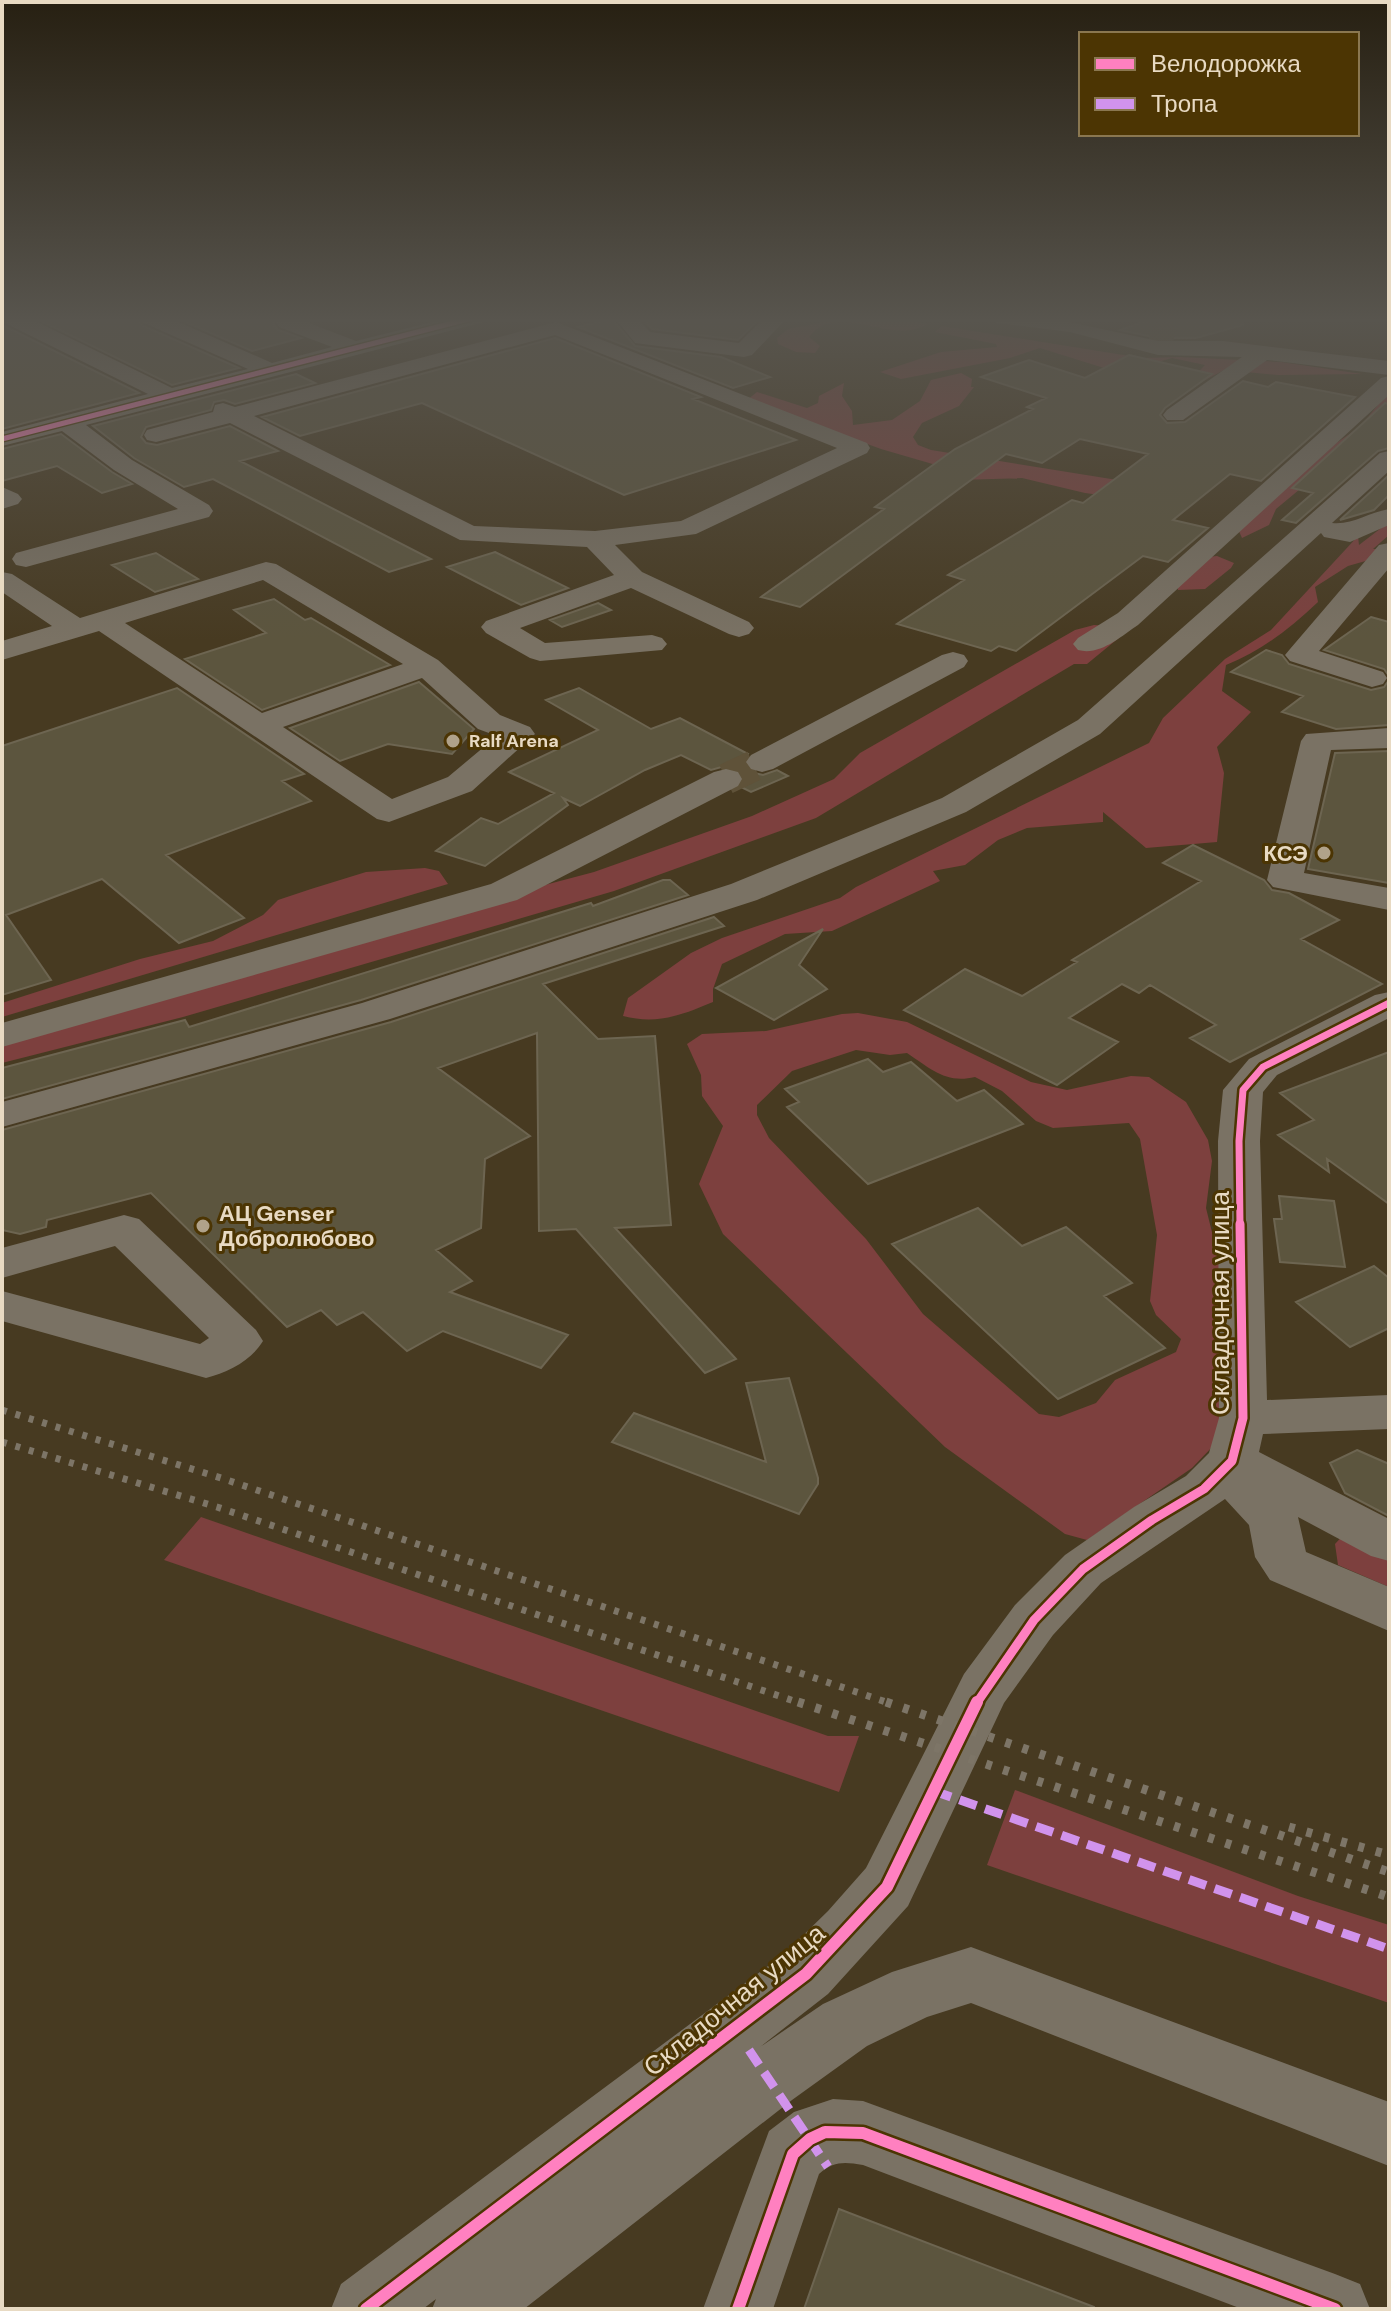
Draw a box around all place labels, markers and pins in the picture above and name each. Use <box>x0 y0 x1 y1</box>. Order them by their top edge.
place label: Ralf Arena <box>469 729 559 753</box>
marker: Ralf Arena <box>444 732 462 750</box>
place label: КСЭ <box>1264 839 1308 868</box>
marker: КСЭ <box>1315 844 1333 862</box>
place label: АЦ Genser Добролюбово <box>219 1199 374 1253</box>
marker: АЦ Genser Добролюбово <box>194 1217 212 1235</box>

